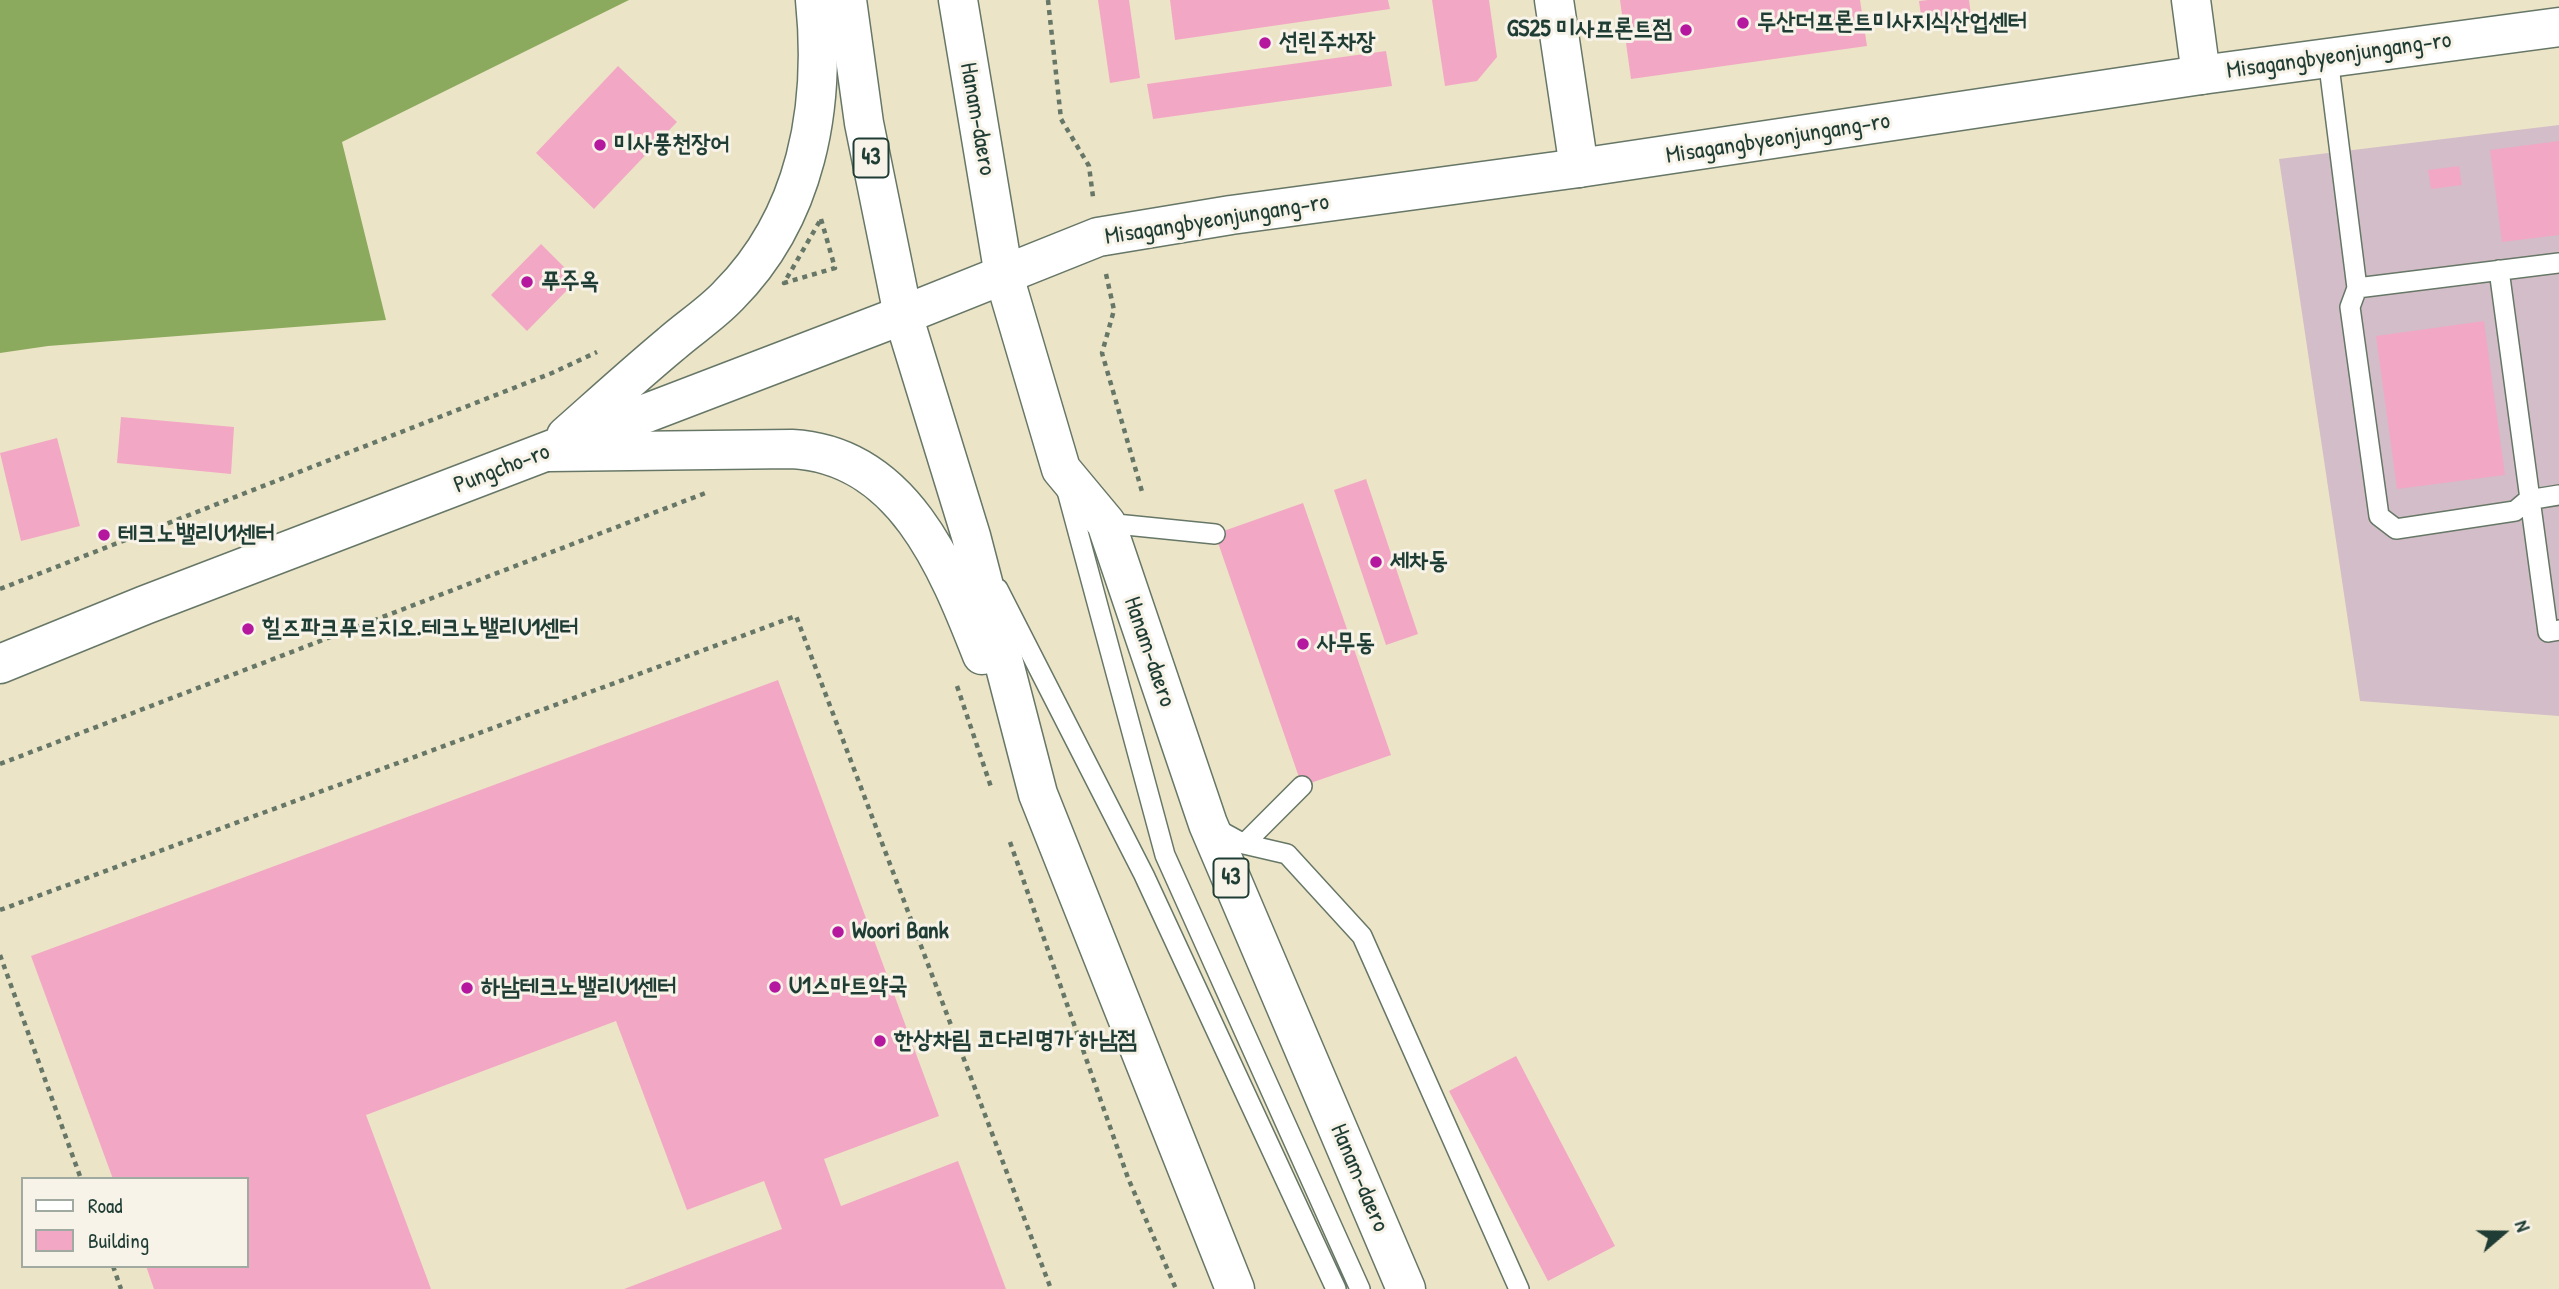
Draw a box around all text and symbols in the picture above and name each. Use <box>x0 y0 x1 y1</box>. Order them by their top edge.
place label: 두산더프론트미사지식산업센터 <box>1757 9 2027 37</box>
marker: 두산더프론트미사지식산업센터 <box>1735 15 1751 31</box>
place label: GS25 미사프론트점 <box>1507 16 1672 44</box>
marker: GS25 미사프론트점 <box>1678 22 1694 38</box>
street label: Misagangbyeonjungang-ro <box>2225 26 2453 86</box>
place label: 선린주차장 <box>1279 29 1376 57</box>
marker: 선린주차장 <box>1257 35 1273 51</box>
street label: Hanam-daero <box>953 60 1001 178</box>
street label: Misagangbyeonjungang-ro <box>1664 107 1892 171</box>
place label: 미사풍천장어 <box>614 131 730 159</box>
marker: 미사풍천장어 <box>592 137 608 153</box>
road number: 43 <box>854 139 888 178</box>
street label: Misagangbyeonjungang-ro <box>1103 188 1331 252</box>
place label: 푸주옥 <box>541 268 599 296</box>
marker: 푸주옥 <box>519 274 535 290</box>
street label: Pungcho-ro <box>450 438 554 500</box>
place label: 테크노밸리U1센터 <box>118 521 275 549</box>
marker: 테크노밸리U1센터 <box>96 527 112 543</box>
place label: 세차동 <box>1390 548 1448 576</box>
marker: 세차동 <box>1368 554 1384 570</box>
street label: Hanam-daero <box>1117 593 1181 711</box>
place label: 힐즈파크푸르지오.테크노밸리U1센터 <box>262 615 579 643</box>
marker: 힐즈파크푸르지오.테크노밸리U1센터 <box>240 621 256 637</box>
place label: 사무동 <box>1317 630 1375 658</box>
marker: 사무동 <box>1295 636 1311 652</box>
road number: 43 <box>1214 858 1248 898</box>
place label: Woori Bank <box>852 918 949 946</box>
marker: Woori Bank <box>830 924 846 940</box>
place label: U1스마트약국 <box>789 973 907 1001</box>
place label: 하남테크노밸리U1센터 <box>481 974 677 1002</box>
marker: U1스마트약국 <box>767 979 783 995</box>
marker: 하남테크노밸리U1센터 <box>459 980 475 996</box>
place label: 한상차림 코다리명가 하남점 <box>894 1027 1137 1055</box>
marker: 한상차림 코다리명가 하남점 <box>872 1033 888 1049</box>
street label: Hanam-daero <box>1323 1120 1395 1236</box>
legend <box>21 1177 248 1268</box>
text: Road <box>88 1191 122 1220</box>
north arrow <box>2468 1198 2538 1268</box>
text: N <box>2509 1217 2537 1235</box>
text: Building <box>88 1226 149 1255</box>

